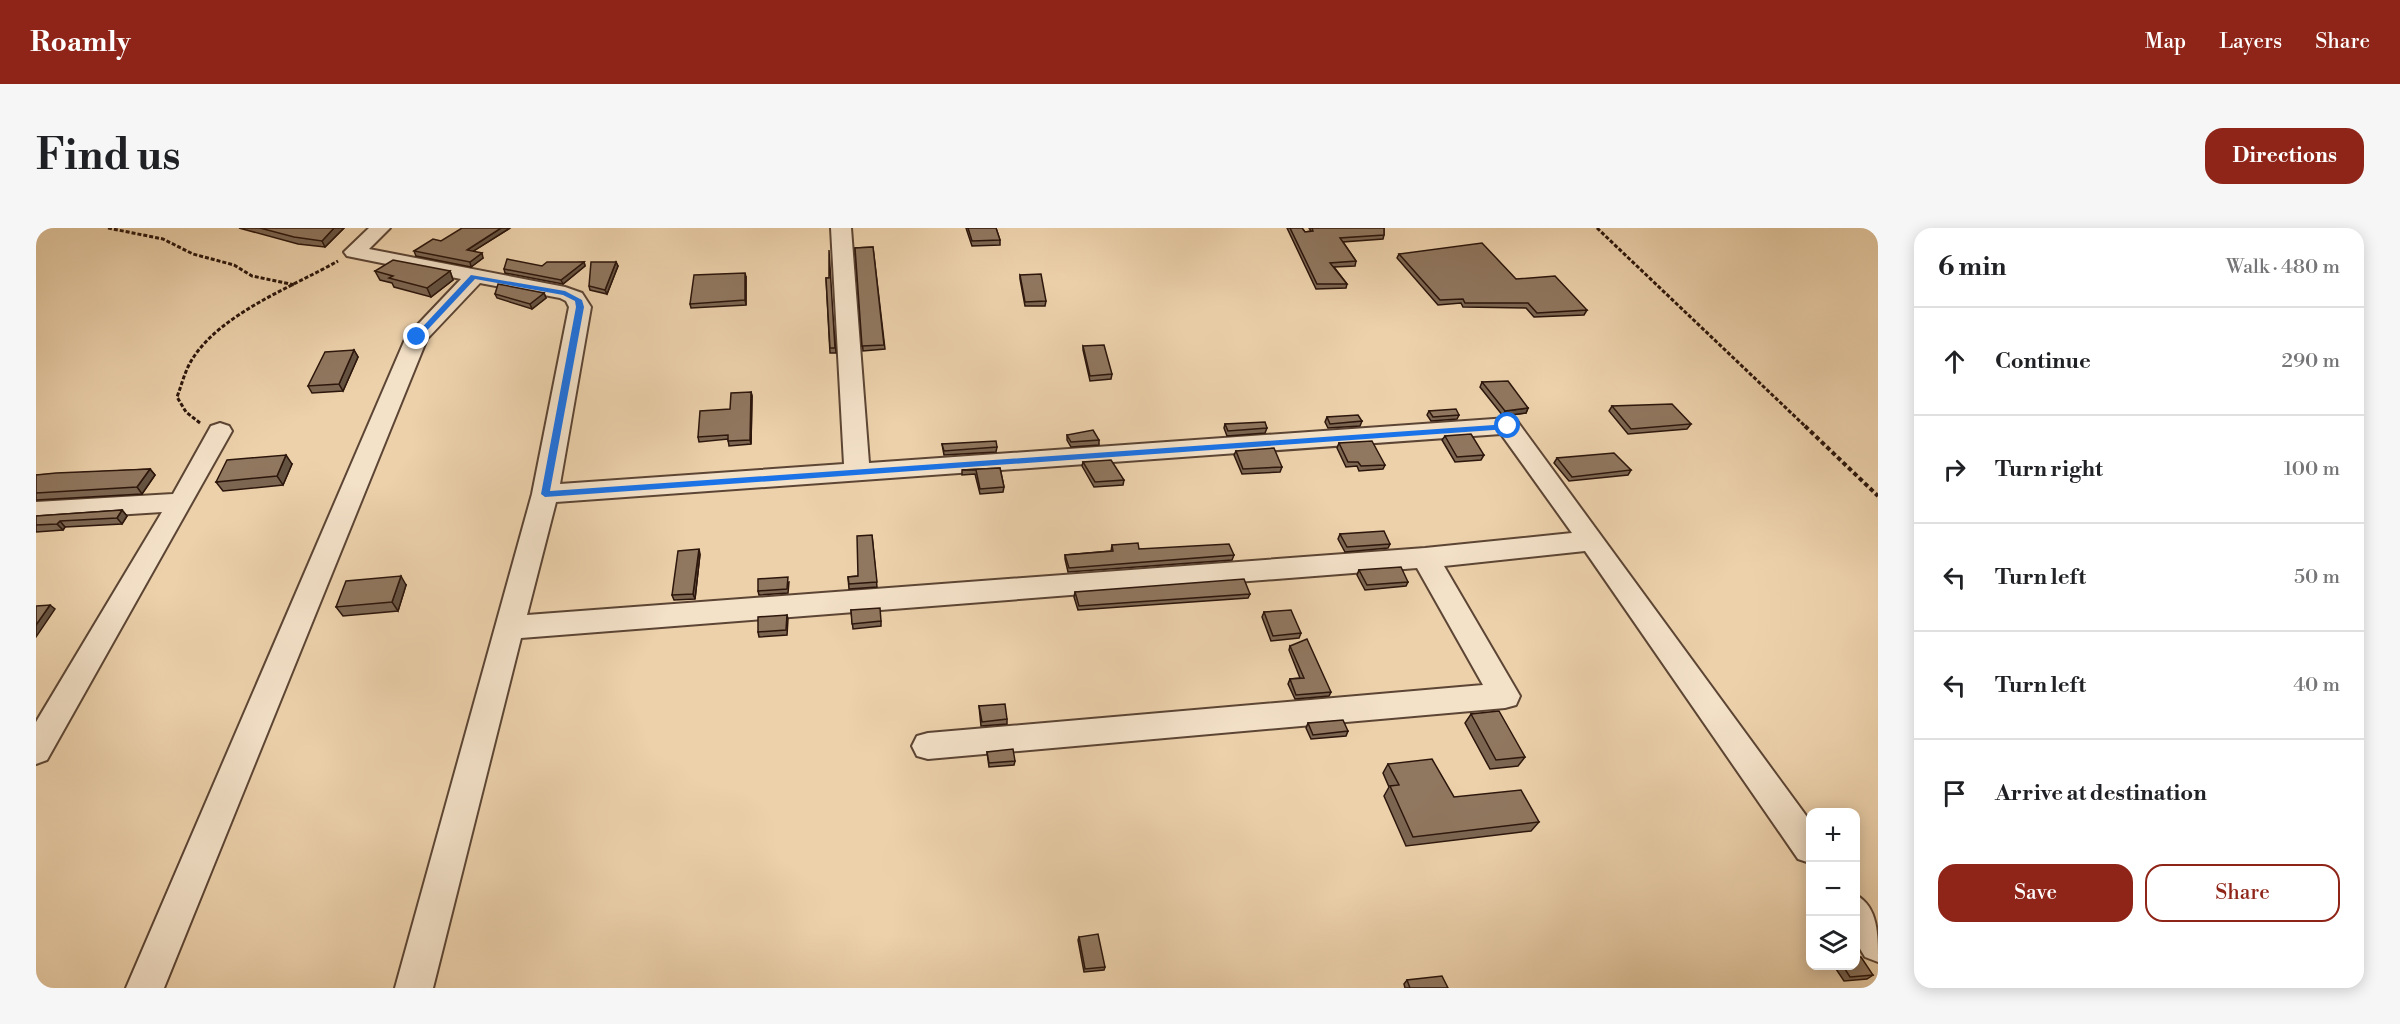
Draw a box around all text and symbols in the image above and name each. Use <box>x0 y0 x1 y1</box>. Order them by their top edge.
text: Roamly <box>30 25 131 60</box>
text: Map <box>2145 29 2186 55</box>
text: Layers <box>2219 29 2282 55</box>
text: Share <box>2315 29 2370 55</box>
button: Directions <box>2205 128 2364 184</box>
text: Find us <box>36 130 180 183</box>
text: 6 min <box>1938 251 2006 283</box>
text: Walk · 480 m <box>2226 255 2340 280</box>
route end <box>403 323 429 349</box>
icon: ahead <box>1938 345 1971 378</box>
text: Continue <box>1995 348 2091 375</box>
text: 290 m <box>2282 349 2340 374</box>
route start <box>1494 412 1520 438</box>
icon: right <box>1938 453 1971 486</box>
text: Turn right <box>1995 456 2103 483</box>
text: 100 m <box>2284 457 2340 482</box>
icon: left <box>1938 561 1971 594</box>
text: Turn left <box>1995 564 2086 591</box>
text: 50 m <box>2294 565 2340 590</box>
icon: left <box>1938 669 1971 702</box>
text: Turn left <box>1995 672 2086 699</box>
text: 40 m <box>2293 673 2340 698</box>
icon: arrive <box>1938 777 1971 810</box>
text: Arrive at destination <box>1995 780 2207 807</box>
map controls <box>1806 808 1860 970</box>
button: + <box>1806 808 1860 862</box>
button: − <box>1806 862 1860 916</box>
button: Save <box>1938 864 2133 922</box>
button: Share <box>2145 864 2340 922</box>
button: layers <box>1806 916 1860 970</box>

